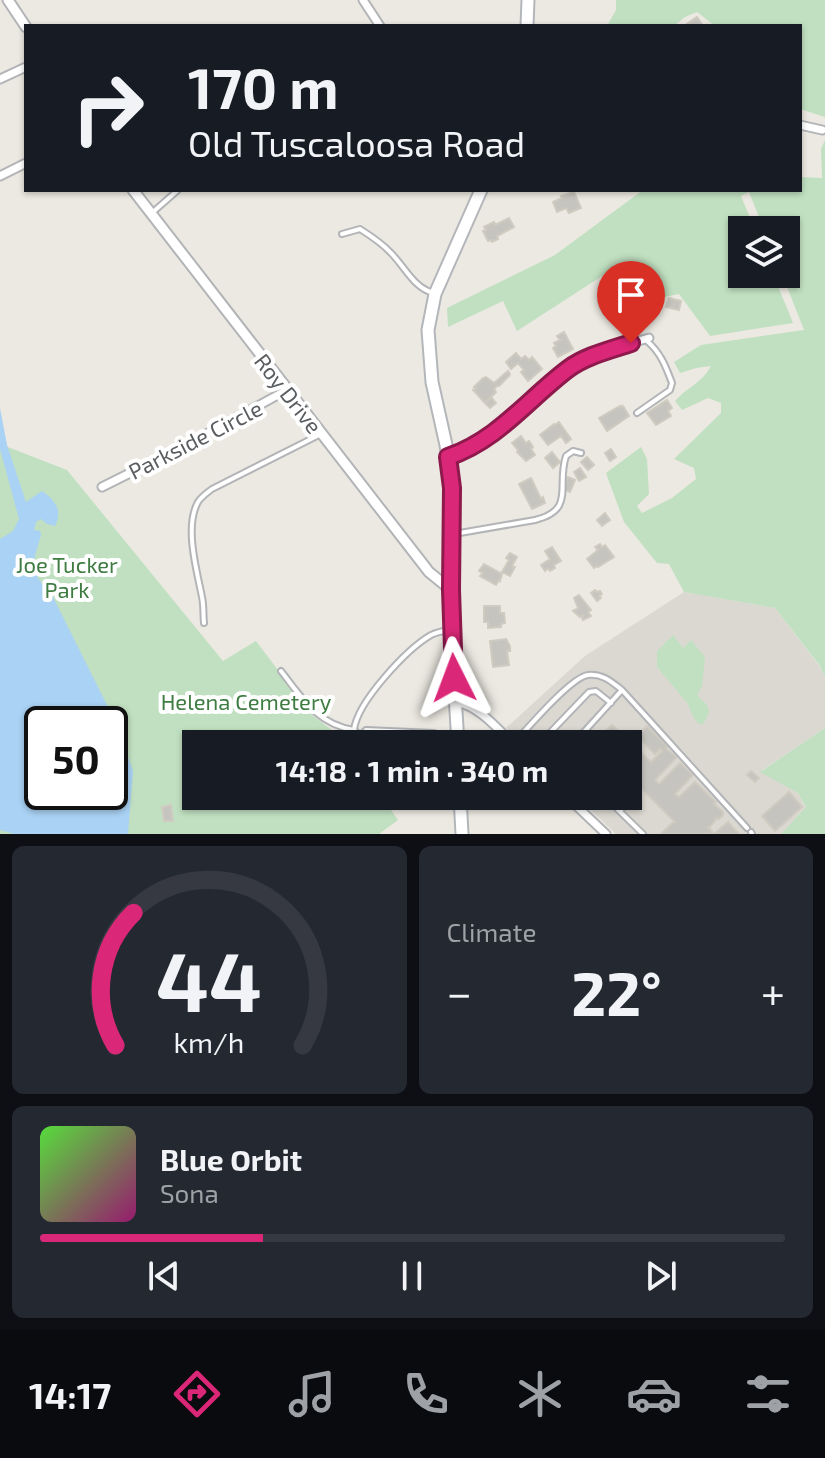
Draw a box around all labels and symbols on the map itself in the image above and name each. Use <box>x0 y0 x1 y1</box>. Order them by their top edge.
pin <box>597 261 665 343</box>
street label: Roy Drive <box>250 348 328 438</box>
street label: Parkside Circle <box>124 394 266 484</box>
park label: Joe Tucker Park <box>16 551 118 602</box>
position arrow <box>412 636 496 720</box>
park label: Helena Cemetery <box>161 688 332 714</box>
speed limit sign: 50 <box>24 706 128 810</box>

